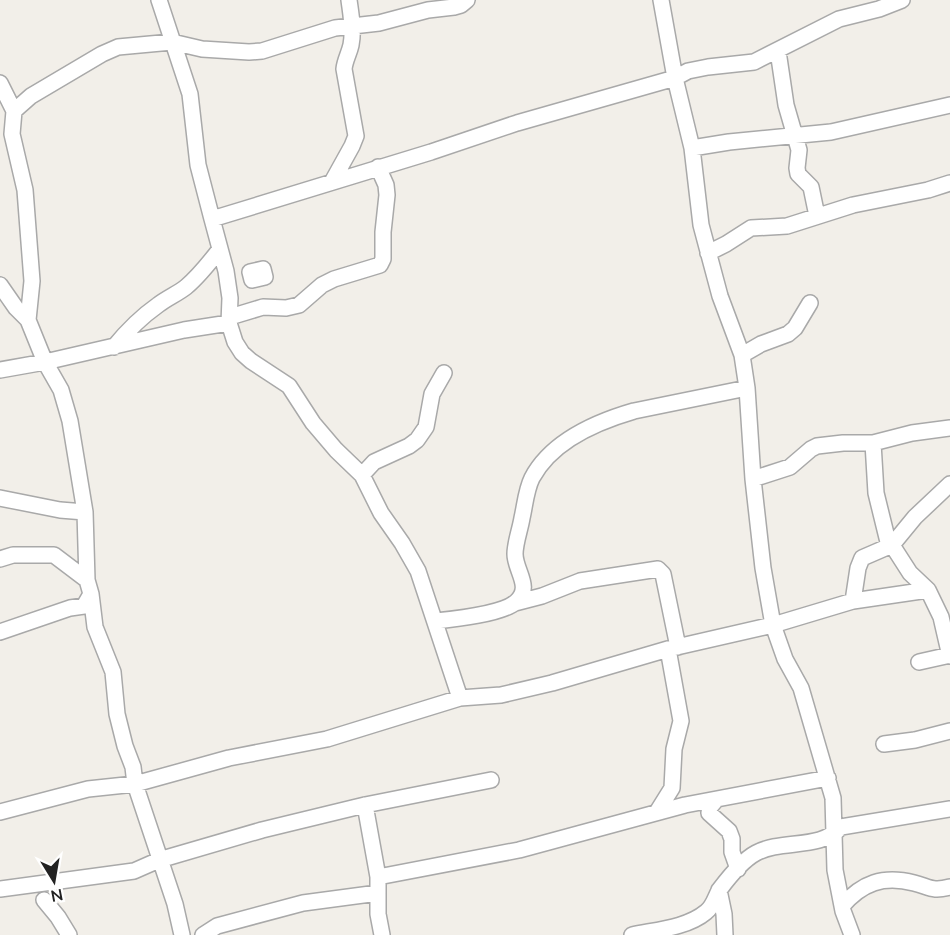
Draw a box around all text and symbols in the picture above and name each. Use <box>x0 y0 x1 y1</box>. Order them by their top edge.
north arrow <box>24 851 84 911</box>
text: N <box>49 885 65 907</box>

